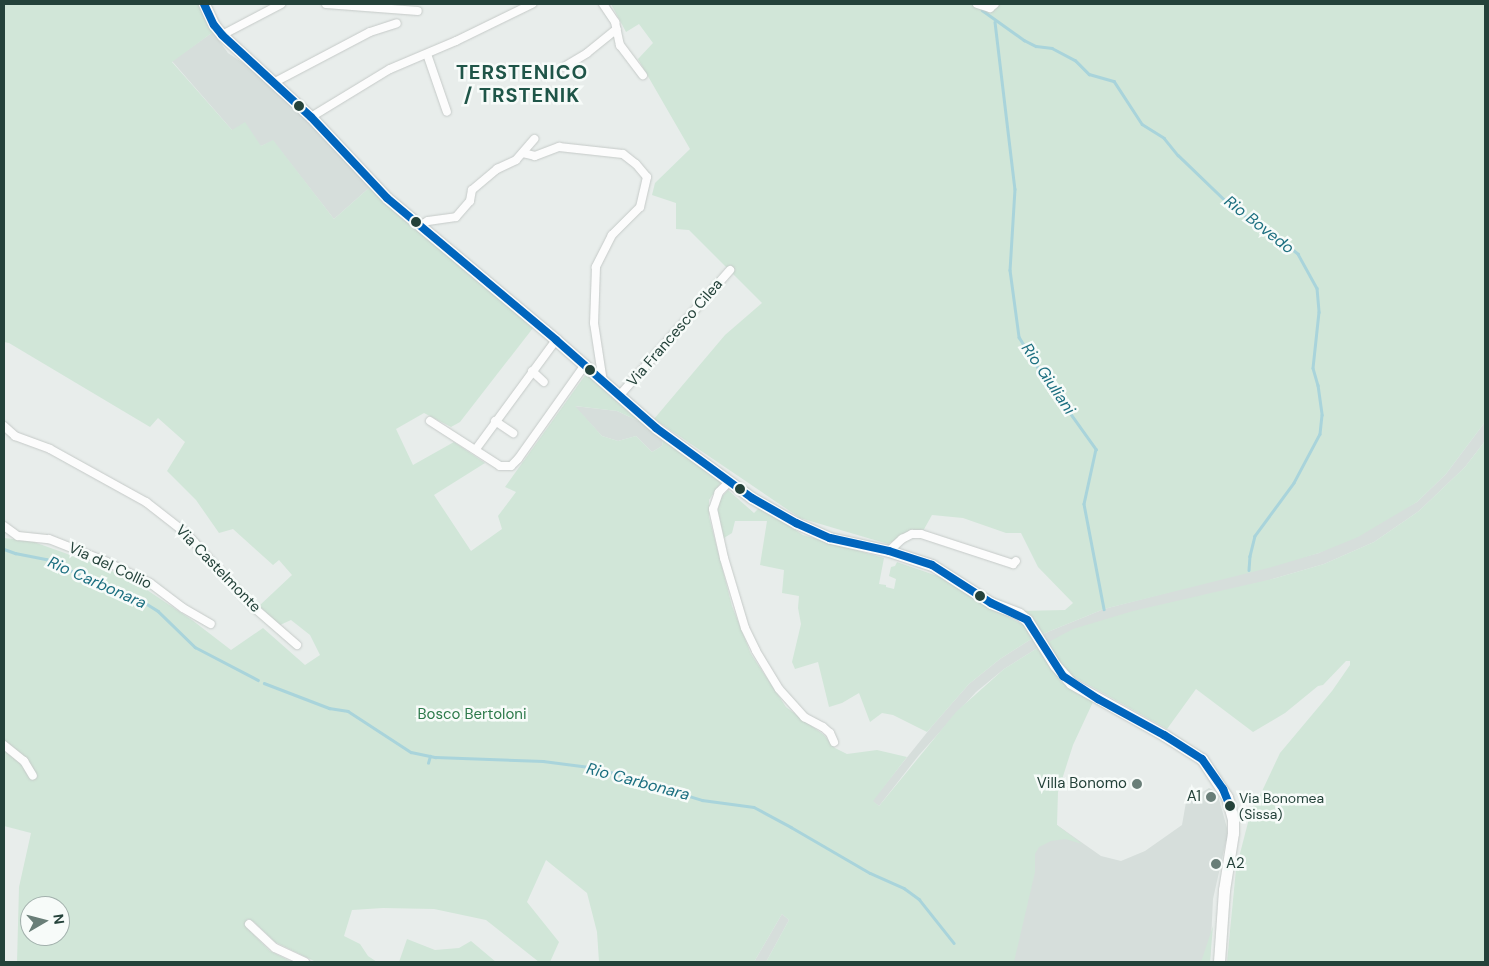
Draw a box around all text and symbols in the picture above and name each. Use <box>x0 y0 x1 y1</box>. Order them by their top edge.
district label: TERSTENICO / TRSTENIK <box>455 61 589 108</box>
unlabelled marker <box>294 101 304 111</box>
water label: Rio Bovedo <box>1220 192 1298 258</box>
unlabelled marker <box>411 217 421 227</box>
street label: Via Francesco Cilea <box>623 276 727 390</box>
water label: Rio Giuliani <box>1017 340 1079 418</box>
unlabelled marker <box>585 365 595 375</box>
unlabelled marker <box>735 484 745 494</box>
street label: Via Castelmonte <box>172 522 264 616</box>
street label: Via del Collio <box>65 539 155 593</box>
water label: Rio Carbonara <box>45 553 149 613</box>
unlabelled marker <box>975 591 985 601</box>
park label: Bosco Bertoloni <box>417 706 527 724</box>
water label: Rio Carbonara <box>584 759 692 805</box>
place label: Villa Bonomo <box>1037 775 1127 793</box>
marker: Villa Bonomo <box>1131 778 1143 790</box>
place label: A1 <box>1187 788 1201 806</box>
place label: Via Bonomea (Sissa) <box>1239 790 1324 822</box>
marker: A1 <box>1205 791 1217 803</box>
marker: Via Bonomea (Sissa) <box>1225 801 1235 811</box>
place label: A2 <box>1226 855 1245 873</box>
marker: A2 <box>1210 858 1222 870</box>
north arrow <box>20 896 70 946</box>
text: N <box>49 913 68 925</box>

